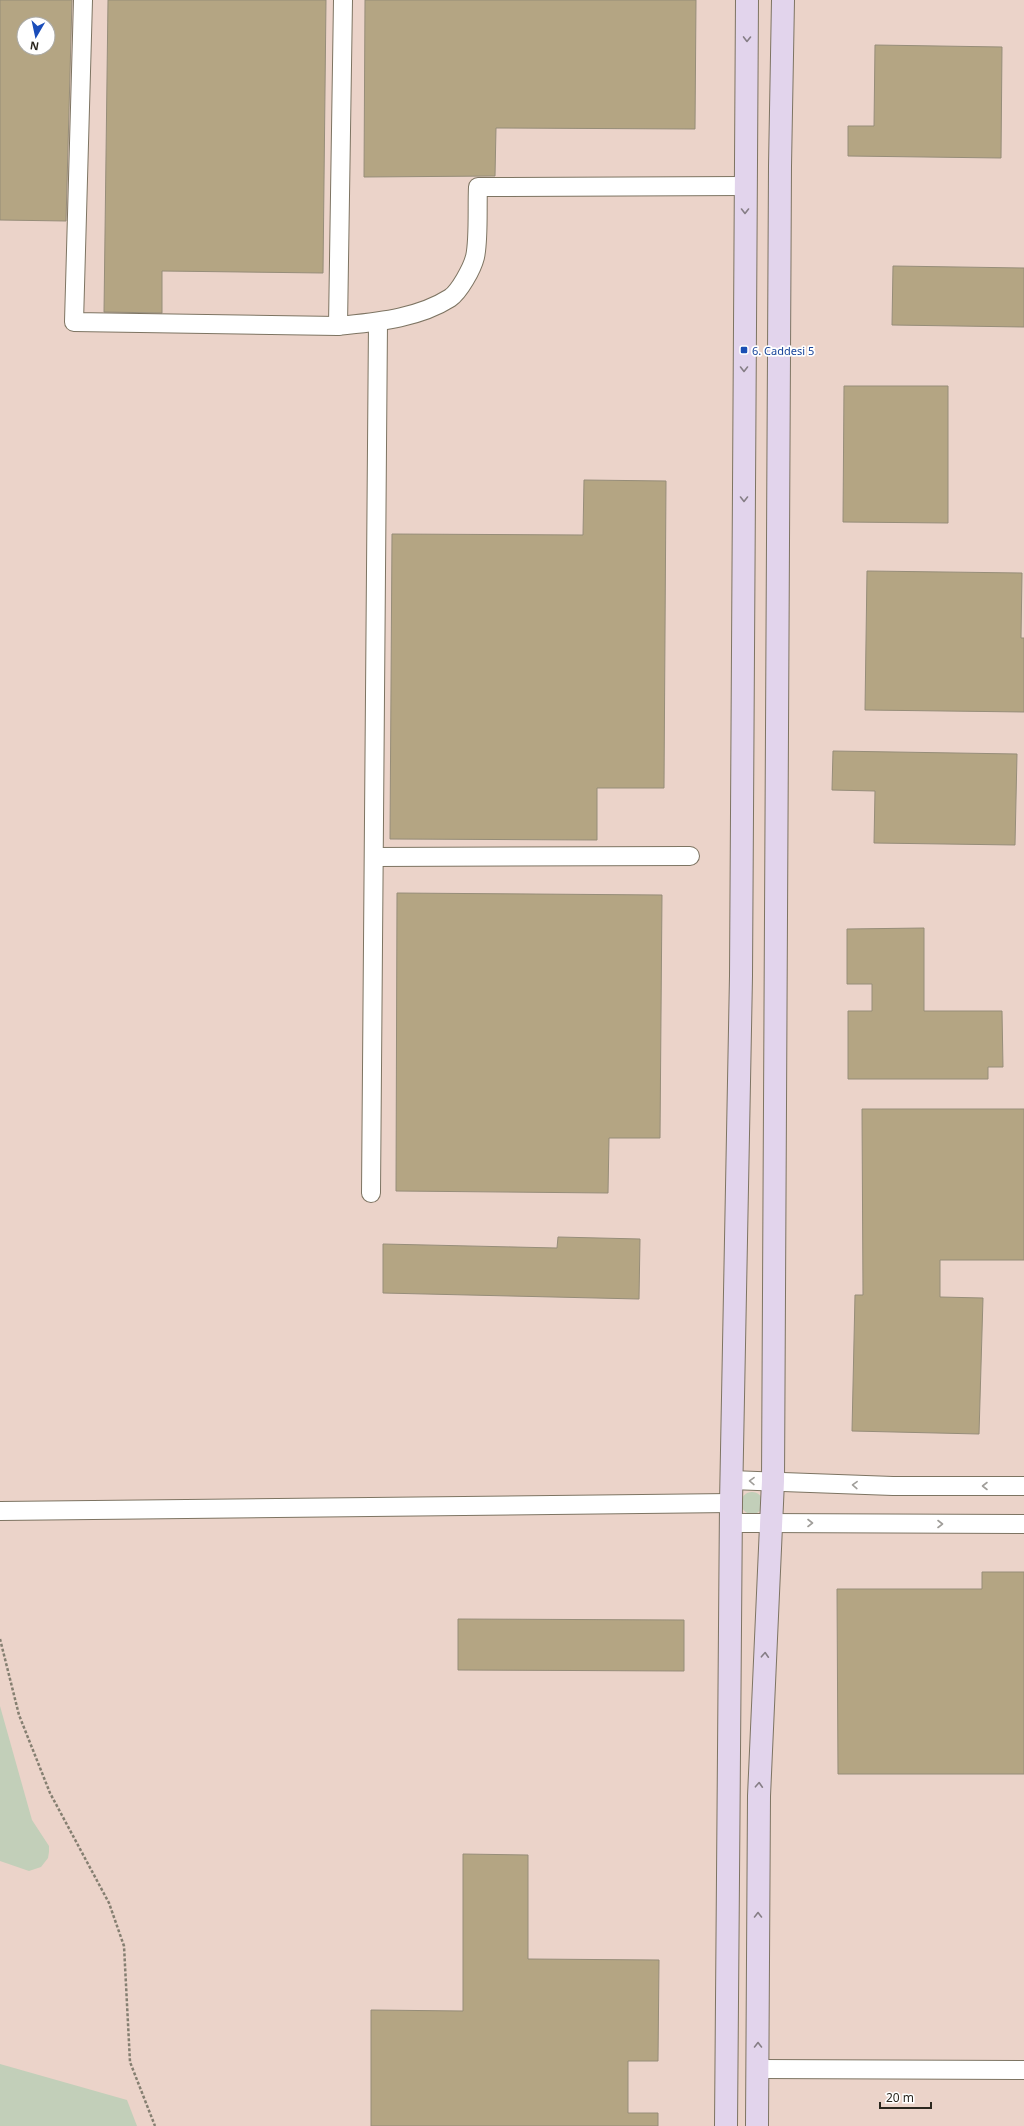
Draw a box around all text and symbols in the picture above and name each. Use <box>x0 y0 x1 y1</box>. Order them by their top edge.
north arrow <box>16 16 56 56</box>
one-way arrow <box>743 36 751 42</box>
text: N <box>29 38 40 54</box>
one-way arrow <box>741 208 749 214</box>
place label: 6. Caddesi 5 <box>752 343 814 358</box>
marker: 6. Caddesi 5 <box>739 345 749 355</box>
one-way arrow <box>740 366 748 372</box>
one-way arrow <box>740 496 748 502</box>
one-way arrow <box>749 1477 755 1485</box>
one-way arrow <box>852 1480 858 1489</box>
one-way arrow <box>982 1482 988 1490</box>
one-way arrow <box>807 1519 813 1527</box>
one-way arrow <box>937 1520 943 1528</box>
one-way arrow <box>761 1652 769 1658</box>
one-way arrow <box>755 1782 763 1788</box>
one-way arrow <box>754 1912 762 1918</box>
one-way arrow <box>754 2042 762 2048</box>
scale bar <box>880 2084 931 2110</box>
text: 20 m <box>886 2089 914 2106</box>

